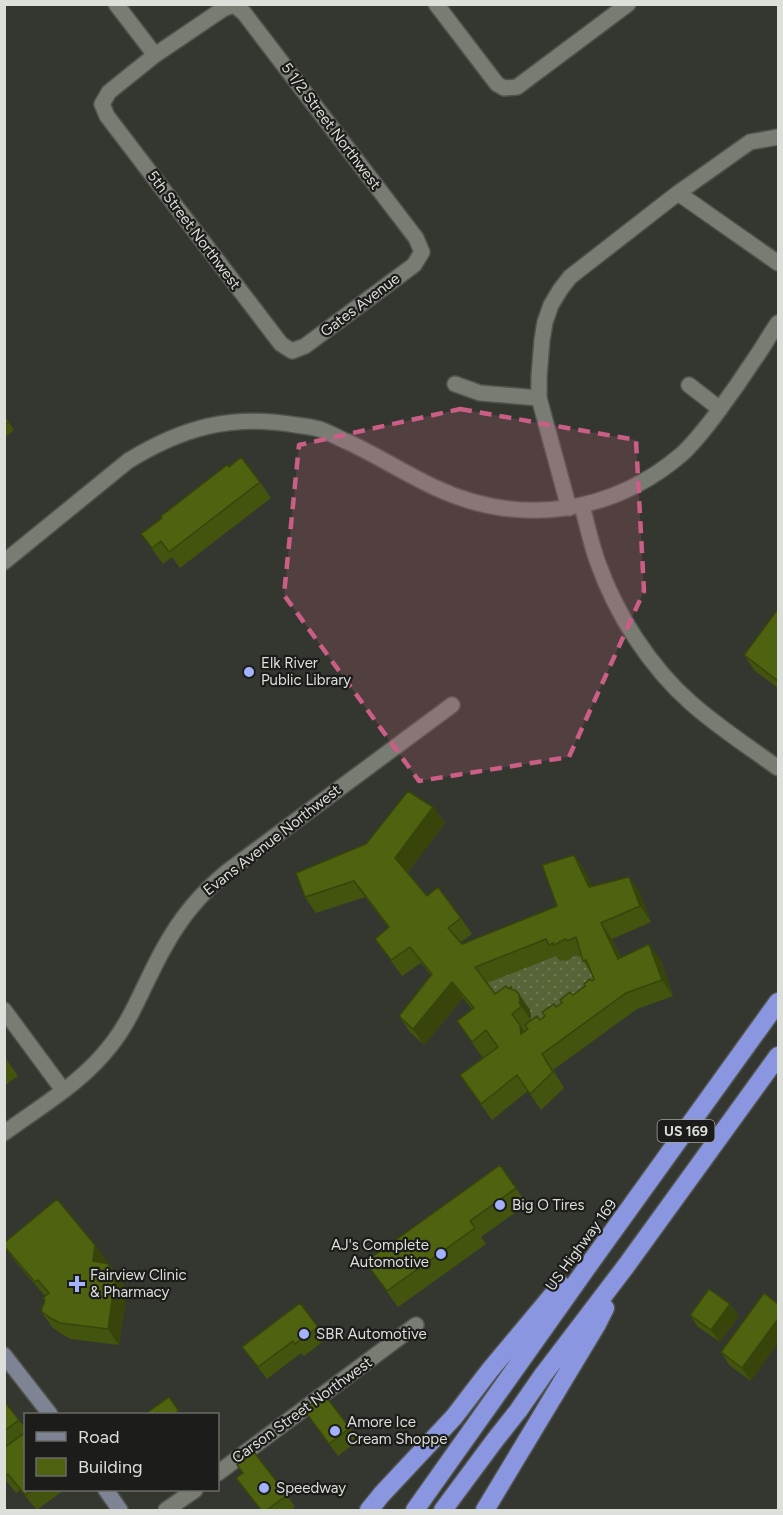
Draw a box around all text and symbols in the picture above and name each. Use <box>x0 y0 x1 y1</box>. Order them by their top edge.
street label: 5 1/2 Street Northwest <box>278 59 385 193</box>
street label: 5th Street Northwest <box>144 167 245 293</box>
street label: Gates Avenue <box>317 269 403 341</box>
place label: Elk River Public Library <box>261 654 351 689</box>
marker: Elk River Public Library <box>242 665 256 679</box>
street label: Evans Avenue Northwest <box>200 781 345 899</box>
road number: US 169 <box>658 1120 714 1142</box>
place label: Big O Tires <box>512 1196 585 1214</box>
street label: US Highway 169 <box>542 1196 620 1294</box>
marker: Big O Tires <box>493 1198 507 1212</box>
place label: AJ's Complete Automotive <box>331 1236 429 1271</box>
marker: AJ's Complete Automotive <box>434 1247 448 1261</box>
place label: Fairview Clinic & Pharmacy <box>90 1266 187 1301</box>
marker: Fairview Clinic & Pharmacy <box>68 1275 86 1293</box>
place label: SBR Automotive <box>316 1325 427 1343</box>
marker: SBR Automotive <box>297 1327 311 1341</box>
street label: Carson Street Northwest <box>228 1353 376 1467</box>
legend <box>24 1413 219 1491</box>
place label: Amore Ice Cream Shoppe <box>347 1413 447 1448</box>
marker: Amore Ice Cream Shoppe <box>328 1424 342 1438</box>
text: Road <box>78 1426 119 1448</box>
text: Building <box>78 1456 143 1478</box>
place label: Speedway <box>276 1479 346 1497</box>
marker: Speedway <box>257 1481 271 1495</box>

